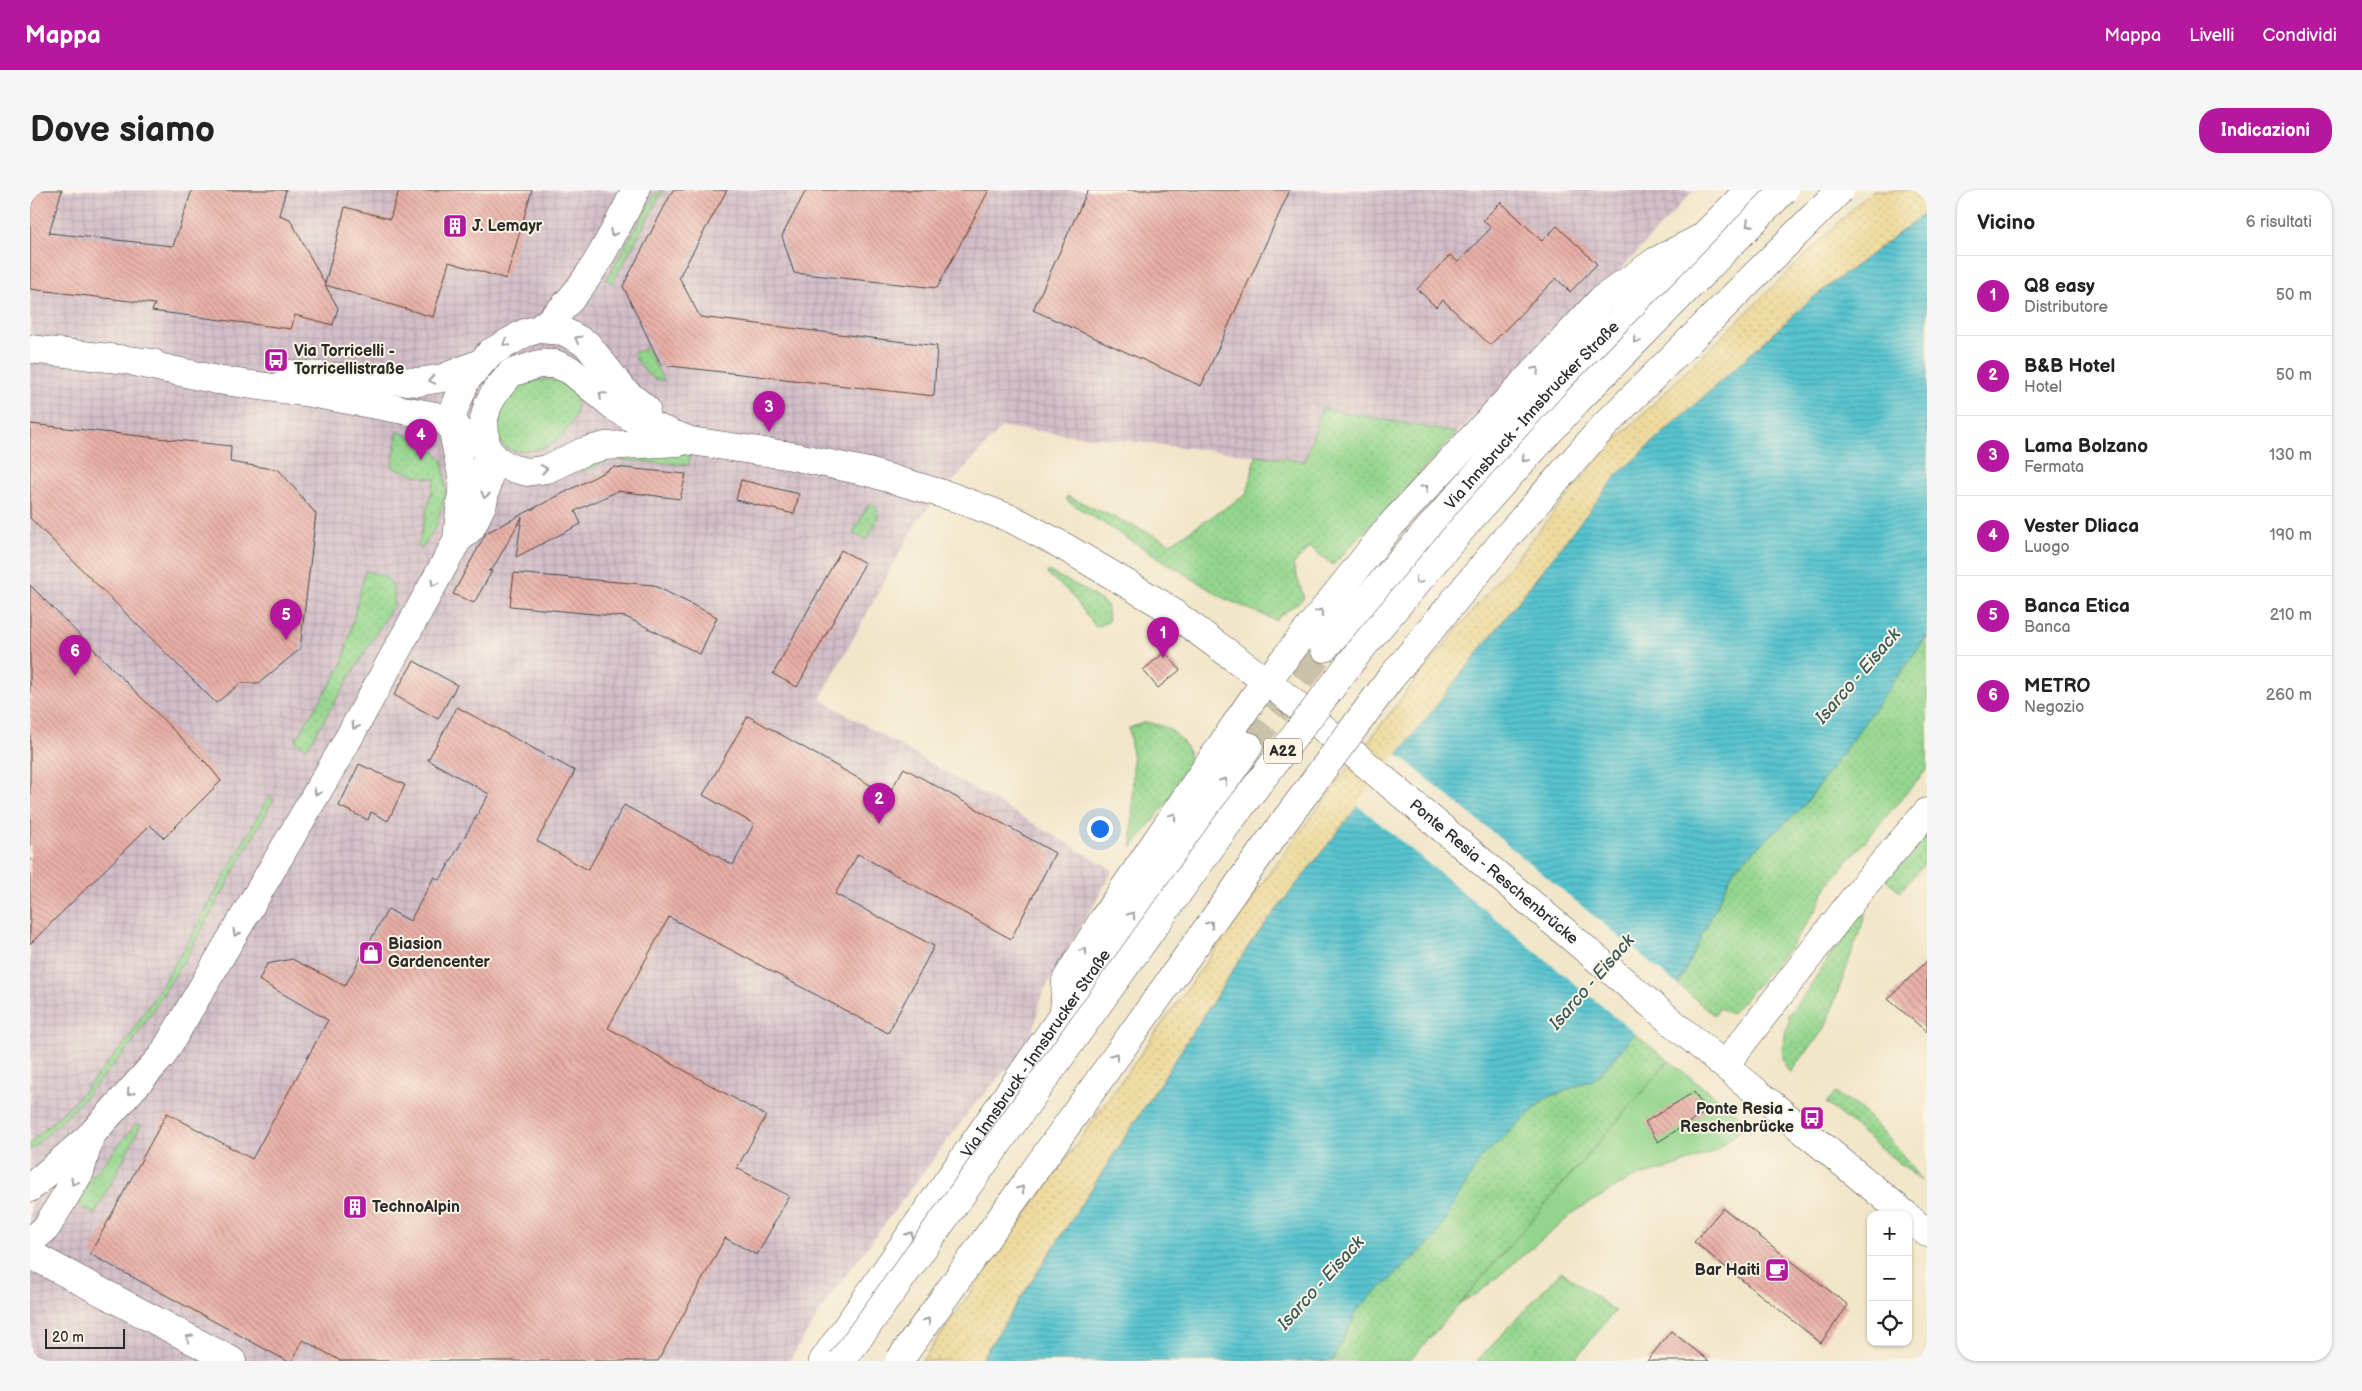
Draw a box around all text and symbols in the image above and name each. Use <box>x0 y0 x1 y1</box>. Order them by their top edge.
text: Mappa <box>25 21 101 50</box>
text: Mappa <box>2104 25 2161 46</box>
text: Livelli <box>2189 25 2235 46</box>
text: Condividi <box>2263 25 2337 46</box>
button: Indicazioni <box>2199 108 2332 153</box>
text: Dove siamo <box>30 109 215 152</box>
text: Vicino <box>1977 210 2035 235</box>
building icon: J. Lemayr <box>442 213 468 239</box>
text: 6 risultati <box>2246 213 2312 232</box>
place label: J. Lemayr <box>472 217 543 236</box>
one-way arrow <box>1746 218 1755 227</box>
one-way arrow <box>609 228 619 237</box>
text: Q8 easy <box>2024 275 2095 298</box>
text: 1 <box>1990 286 1996 305</box>
text: 50 m <box>2276 286 2312 305</box>
text: Distributore <box>2024 298 2108 317</box>
street label: Via Innsbruck - Innsbrucker Straße <box>1441 317 1623 513</box>
one-way arrow <box>1633 334 1642 343</box>
one-way arrow <box>574 335 583 345</box>
one-way arrow <box>503 336 512 346</box>
place label: Via Torricelli - Torricellistraße <box>294 342 404 379</box>
bus stop icon: Via Torricelli - Torricellistraße <box>263 347 289 373</box>
text: B&B Hotel <box>2024 355 2115 378</box>
one-way arrow <box>1530 366 1539 375</box>
text: 2 <box>1988 366 1998 385</box>
text: 50 m <box>2276 366 2312 385</box>
one-way arrow <box>427 374 436 384</box>
text: Hotel <box>2024 378 2062 397</box>
pin: 3 <box>753 391 785 432</box>
one-way arrow <box>598 392 607 401</box>
pin: 4 <box>405 419 437 460</box>
text: Lama Bolzano <box>2024 435 2148 458</box>
text: 3 <box>1988 446 1998 465</box>
text: 130 m <box>2269 446 2312 465</box>
one-way arrow <box>1522 453 1531 462</box>
text: Fermata <box>2024 458 2084 477</box>
one-way arrow <box>539 465 548 475</box>
one-way arrow <box>1419 485 1428 494</box>
one-way arrow <box>480 490 491 499</box>
text: Vester Dliaca <box>2024 515 2139 538</box>
text: 4 <box>1988 526 1998 545</box>
text: 190 m <box>2270 526 2312 545</box>
text: Luogo <box>2024 538 2070 557</box>
one-way arrow <box>1415 576 1424 585</box>
one-way arrow <box>430 578 440 587</box>
text: Banca Etica <box>2024 595 2130 618</box>
pin: 5 <box>270 599 302 640</box>
text: 5 <box>1988 606 1998 625</box>
text: 210 m <box>2270 606 2312 625</box>
one-way arrow <box>1314 609 1323 618</box>
pin: 1 <box>1147 617 1179 658</box>
text: Banca <box>2024 618 2071 637</box>
water label: Isarco - Eisack <box>1810 623 1906 729</box>
pin: 6 <box>59 635 91 676</box>
text: METRO <box>2024 675 2090 698</box>
text: 6 <box>1988 686 1998 705</box>
text: 260 m <box>2266 686 2312 705</box>
text: Negozio <box>2024 698 2084 717</box>
one-way arrow <box>351 720 361 729</box>
road number: A22 <box>1264 738 1302 764</box>
one-way arrow <box>1218 777 1227 787</box>
pin: 2 <box>863 783 895 824</box>
one-way arrow <box>314 786 324 795</box>
street label: Ponte Resia - Reschenbrücke <box>1405 795 1582 949</box>
one-way arrow <box>1167 812 1176 821</box>
your location <box>1087 816 1113 842</box>
one-way arrow <box>1126 911 1135 921</box>
one-way arrow <box>1204 920 1213 930</box>
one-way arrow <box>232 927 242 936</box>
water label: Isarco - Eisack <box>1544 929 1640 1035</box>
place label: Biasion Gardencenter <box>388 935 491 972</box>
shop icon: Biasion Gardencenter <box>358 940 384 966</box>
street label: Via Innsbruck - Innsbrucker Straße <box>957 945 1115 1161</box>
one-way arrow <box>1077 948 1087 957</box>
one-way arrow <box>1109 1052 1118 1062</box>
one-way arrow <box>127 1087 136 1096</box>
place label: Ponte Resia - Reschenbrücke <box>1680 1100 1794 1137</box>
bus stop icon: Ponte Resia - Reschenbrücke <box>1799 1105 1825 1131</box>
one-way arrow <box>71 1176 81 1185</box>
one-way arrow <box>1015 1185 1024 1194</box>
building icon: TechnoAlpin <box>342 1194 368 1220</box>
place label: TechnoAlpin <box>372 1198 460 1217</box>
map controls <box>1867 1211 1912 1346</box>
button: + <box>1867 1211 1912 1256</box>
one-way arrow <box>904 1231 913 1240</box>
water label: Isarco - Eisack <box>1273 1231 1369 1335</box>
button: − <box>1867 1256 1912 1301</box>
cafe icon: Bar Haiti <box>1764 1257 1790 1283</box>
place label: Bar Haiti <box>1695 1261 1760 1280</box>
button: locate <box>1867 1301 1912 1346</box>
one-way arrow <box>921 1317 930 1327</box>
scale bar <box>45 1326 125 1349</box>
text: 20 m <box>52 1329 84 1346</box>
one-way arrow <box>185 1334 194 1344</box>

